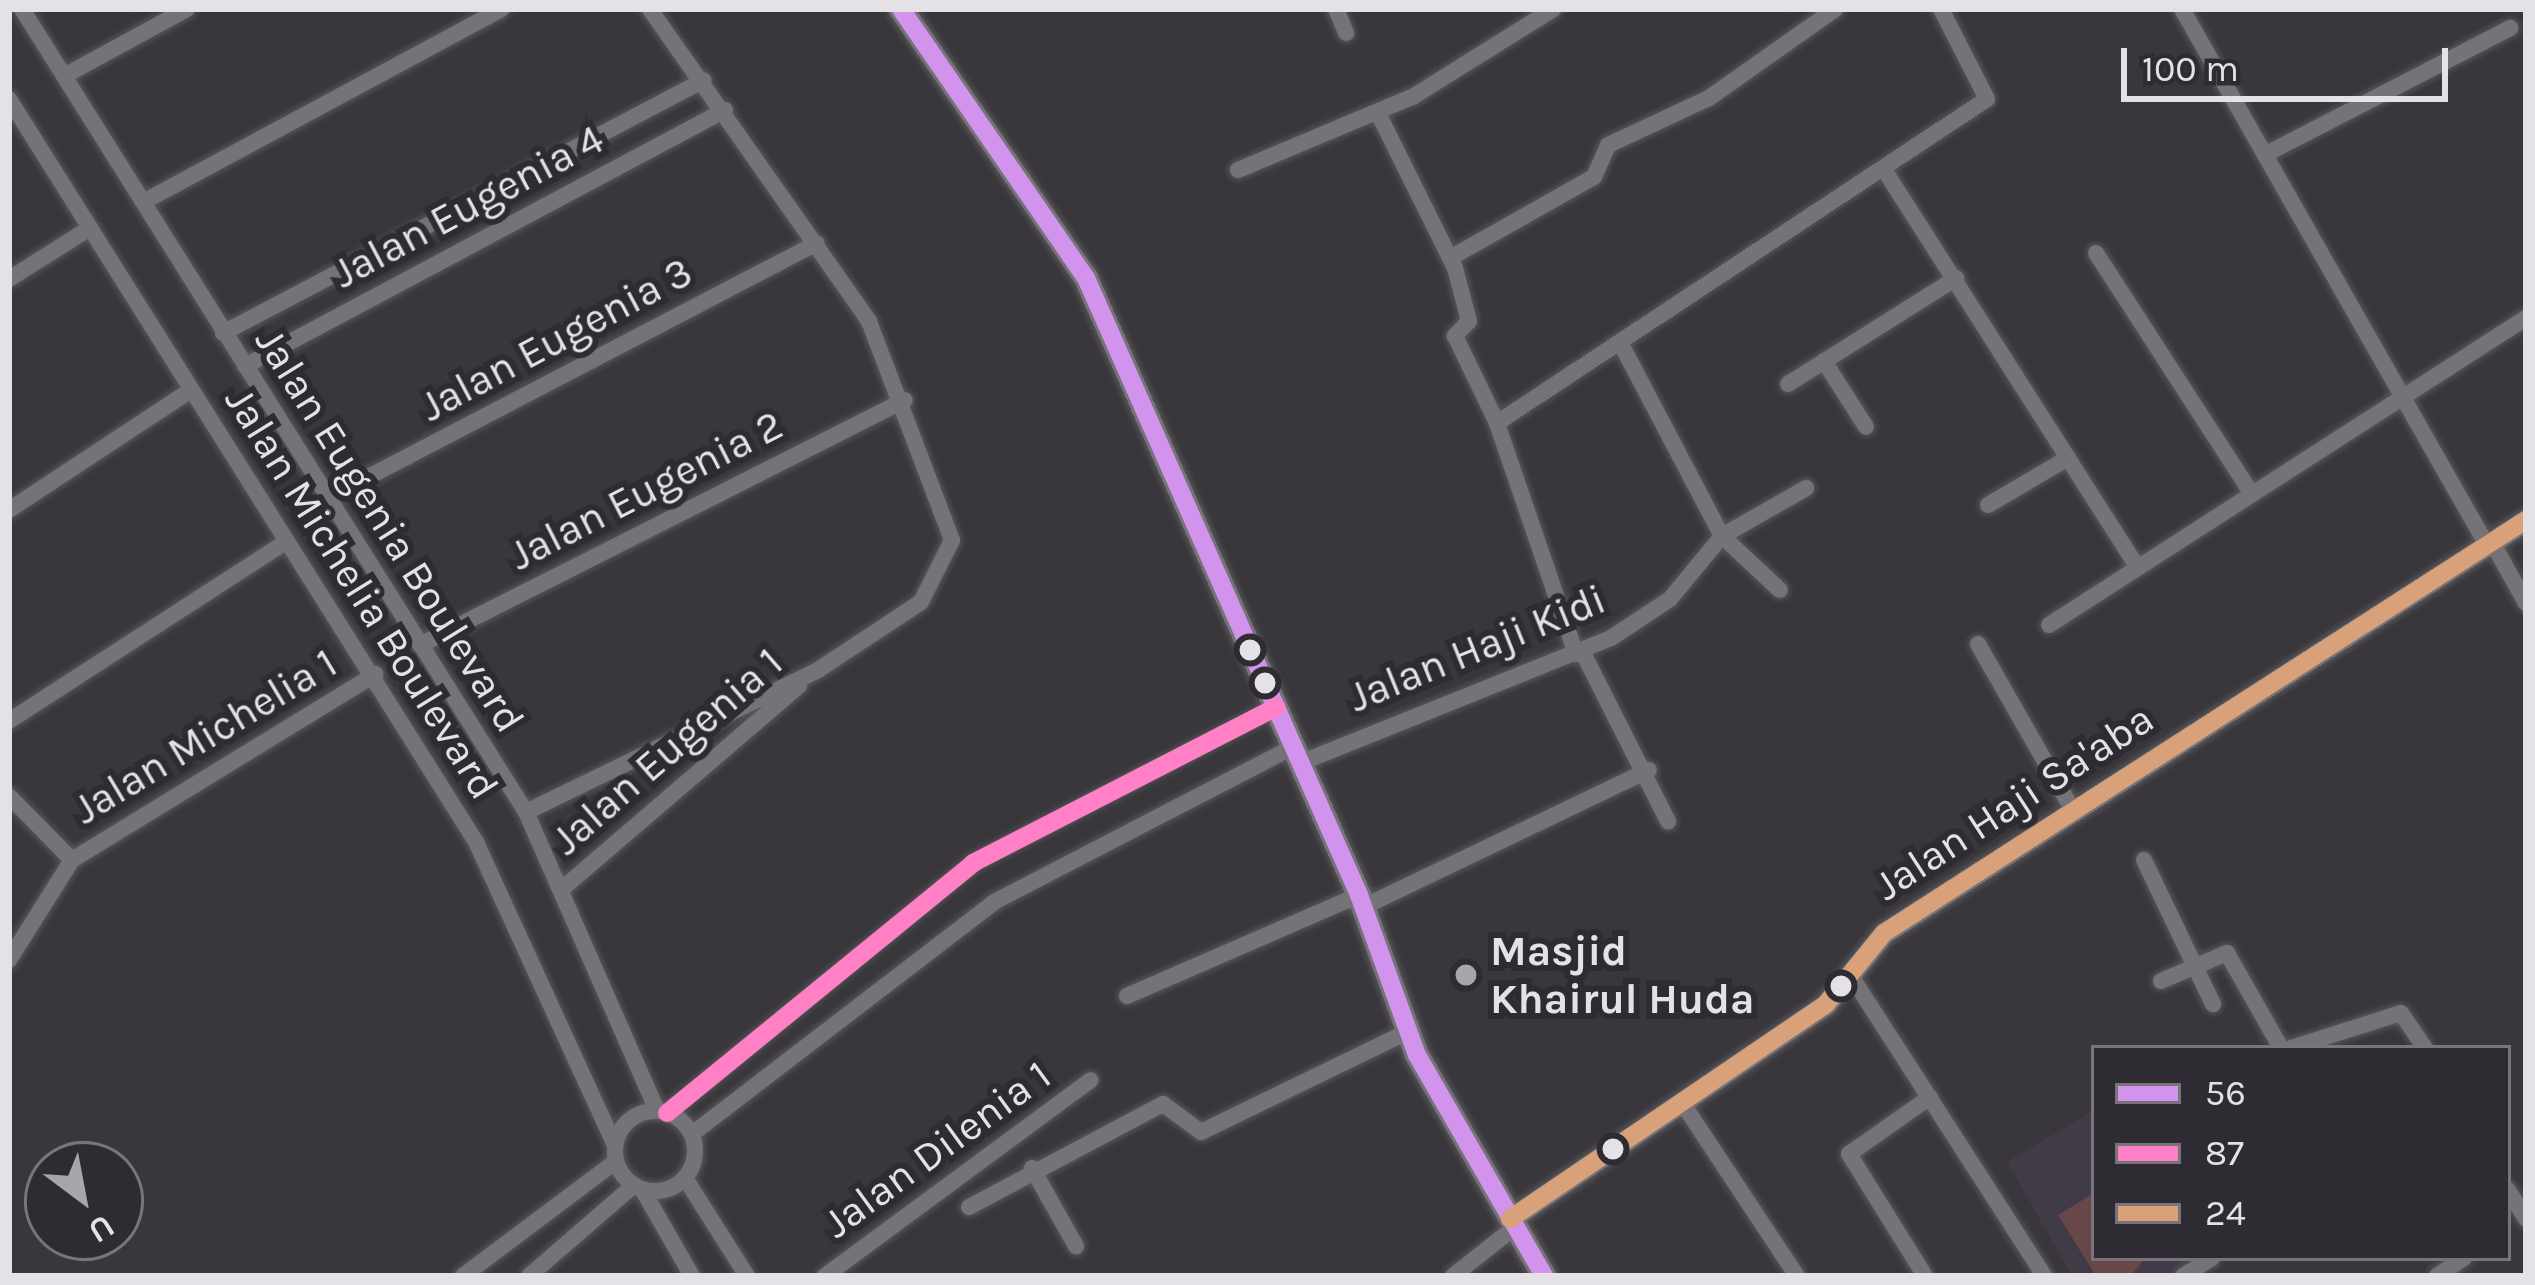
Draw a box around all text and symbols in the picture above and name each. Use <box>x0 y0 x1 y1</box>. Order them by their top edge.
scale bar <box>2127 24 2454 98</box>
text: 100 m <box>2142 48 2239 90</box>
street label: Jalan Eugenia 4 <box>324 114 612 298</box>
street label: Jalan Eugenia 3 <box>412 246 700 432</box>
street label: Jalan Eugenia Boulevard <box>245 318 535 742</box>
street label: Jalan Michelia Boulevard <box>214 378 510 808</box>
street label: Jalan Eugenia 2 <box>501 399 791 581</box>
street label: Jalan Haji Kidi <box>1341 574 1613 722</box>
street label: Jalan Eugenia 1 <box>541 637 793 865</box>
street label: Jalan Michelia 1 <box>64 638 346 834</box>
unlabelled marker <box>1239 639 1261 661</box>
unlabelled marker <box>1254 672 1276 694</box>
street label: Jalan Haji Sa'aba <box>1865 693 2163 911</box>
place label: Masjid Khairul Huda <box>1490 926 1755 1024</box>
marker: Masjid Khairul Huda <box>1453 962 1479 988</box>
unlabelled marker <box>1830 975 1852 997</box>
legend <box>2091 1045 2511 1261</box>
street label: Jalan Dilenia 1 <box>814 1050 1060 1248</box>
text: 56 <box>2205 1072 2246 1114</box>
text: 87 <box>2205 1132 2244 1174</box>
unlabelled marker <box>1602 1138 1624 1160</box>
north arrow <box>24 1141 144 1261</box>
text: 24 <box>2205 1192 2246 1234</box>
text: U <box>82 1207 121 1251</box>

